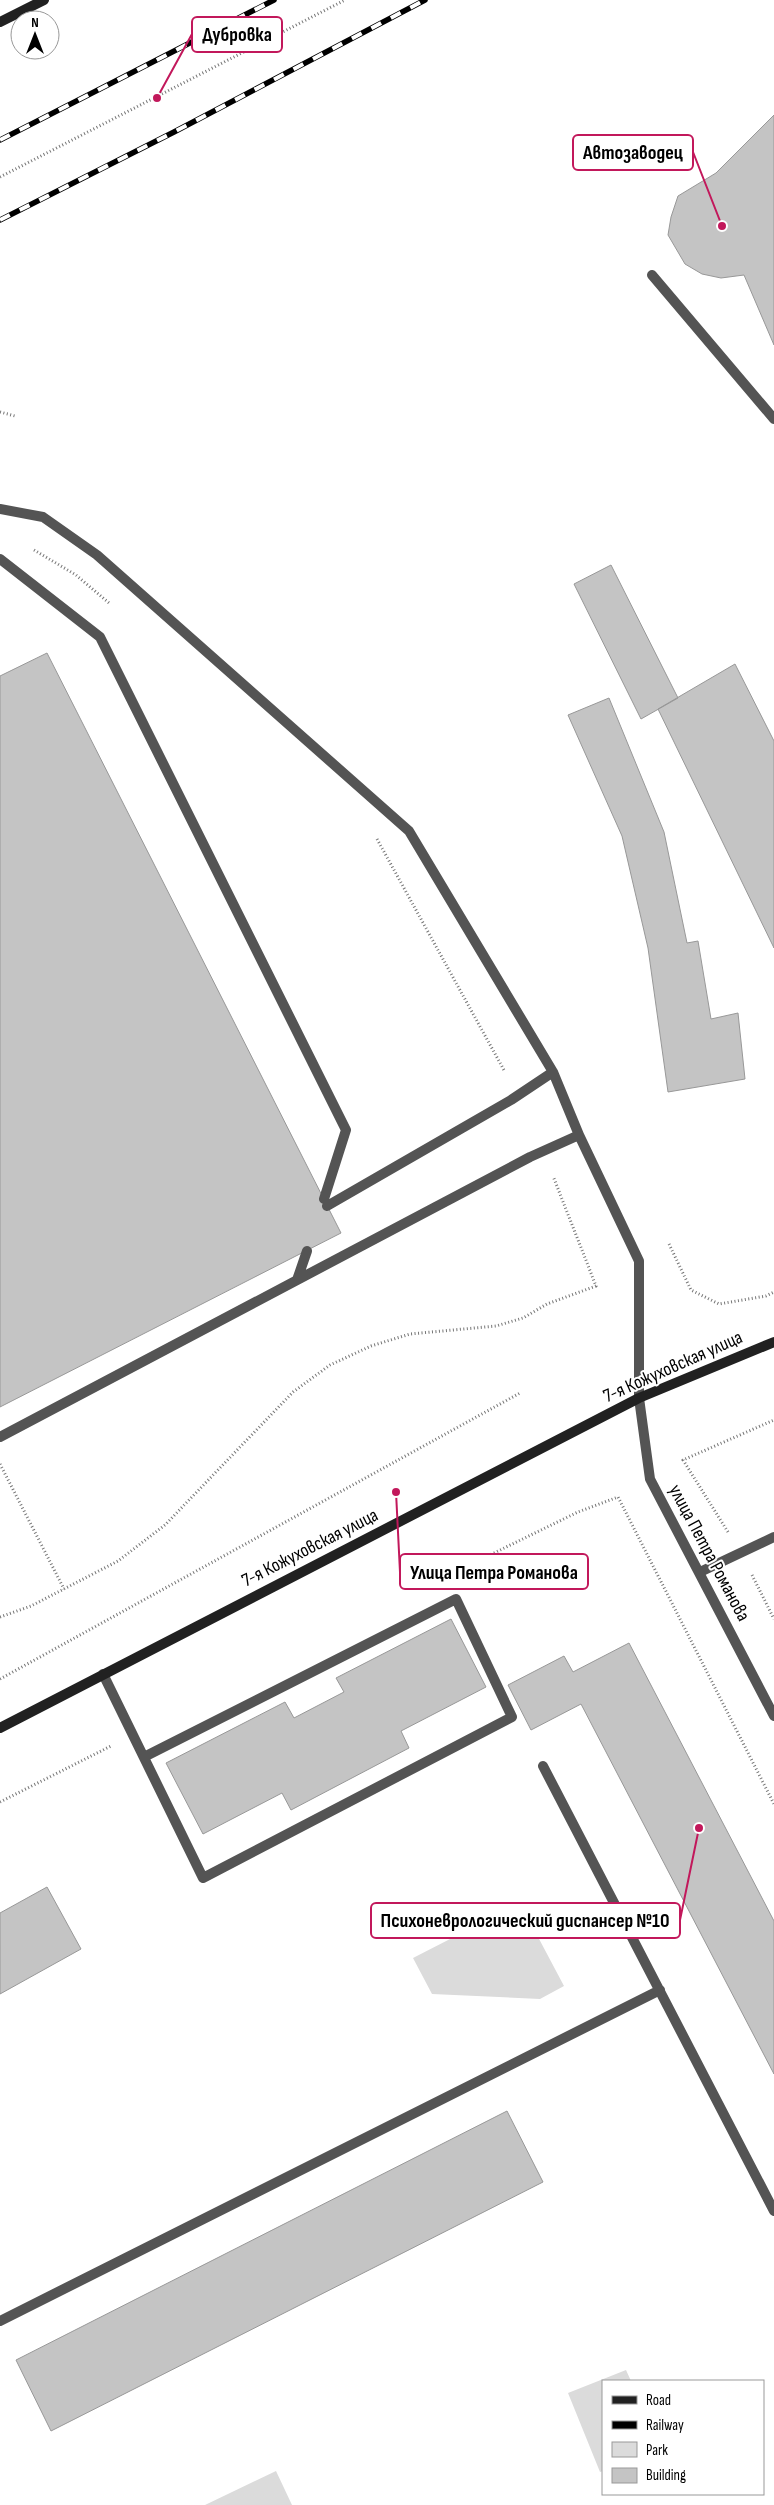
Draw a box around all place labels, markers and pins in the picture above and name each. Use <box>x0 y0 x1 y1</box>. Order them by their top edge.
callout: Дубровка <box>192 17 282 52</box>
callout: Автозаводец <box>573 135 693 170</box>
callout: Улица Петра Романова <box>400 1554 588 1589</box>
callout: Психоневрологический диспансер №10 <box>371 1903 680 1938</box>

